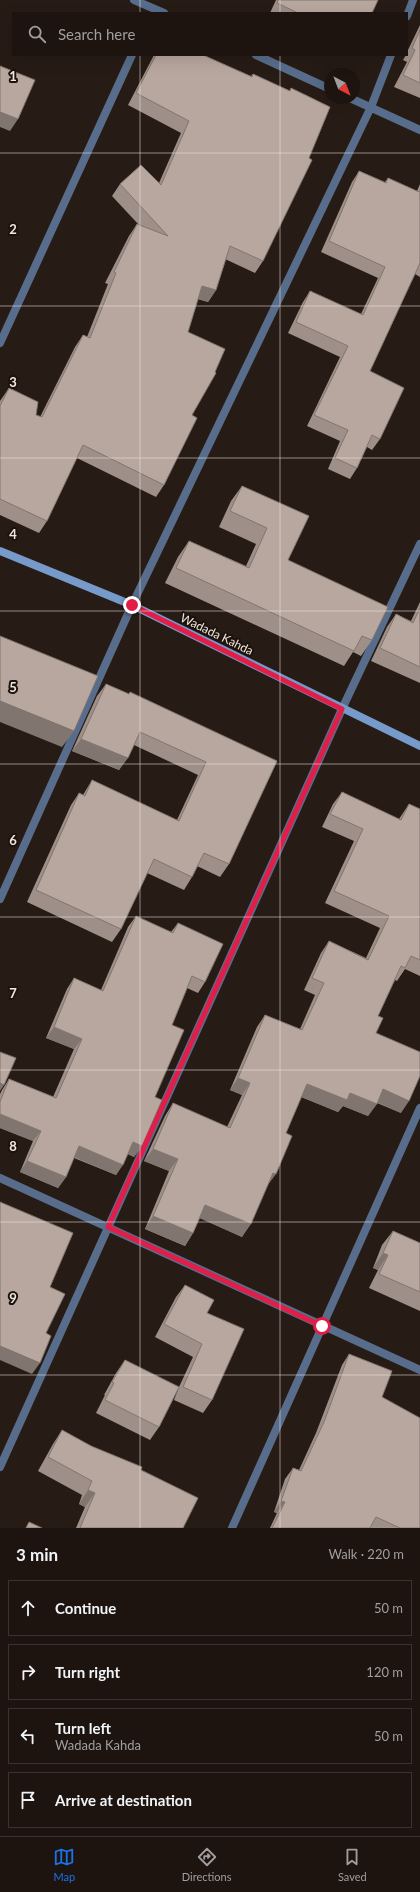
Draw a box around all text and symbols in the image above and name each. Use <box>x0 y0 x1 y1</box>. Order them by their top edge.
search box <box>12 12 408 56</box>
icon: search <box>26 23 48 45</box>
text: Search here <box>58 25 135 43</box>
text: 1 <box>9 68 17 84</box>
north arrow <box>324 68 360 104</box>
text: 2 <box>9 221 17 237</box>
text: 3 <box>9 374 17 390</box>
text: 4 <box>9 526 17 542</box>
route end <box>123 596 141 614</box>
street label: Wadada Kahda <box>178 610 256 658</box>
text: 5 <box>9 679 17 695</box>
text: 6 <box>9 832 17 848</box>
text: 7 <box>9 985 17 1001</box>
text: 8 <box>9 1138 17 1154</box>
text: 9 <box>9 1290 17 1306</box>
route start <box>313 1317 331 1335</box>
text: 3 min <box>16 1544 58 1565</box>
text: Walk · 220 m <box>328 1546 404 1562</box>
icon: ahead <box>17 1597 39 1619</box>
text: Continue <box>55 1599 116 1617</box>
text: 50 m <box>374 1600 403 1616</box>
icon: right <box>17 1661 39 1683</box>
text: Turn right <box>55 1663 120 1681</box>
text: 120 m <box>366 1664 403 1680</box>
text: Turn left <box>55 1719 111 1737</box>
icon: left <box>17 1725 39 1747</box>
text: 50 m <box>374 1728 403 1744</box>
text: Wadada Kahda <box>55 1737 141 1753</box>
icon: arrive <box>17 1789 39 1811</box>
text: Arrive at destination <box>55 1791 192 1809</box>
tab: Map <box>53 1846 75 1883</box>
tab: Directions <box>182 1846 231 1883</box>
tab: Saved <box>338 1846 367 1883</box>

